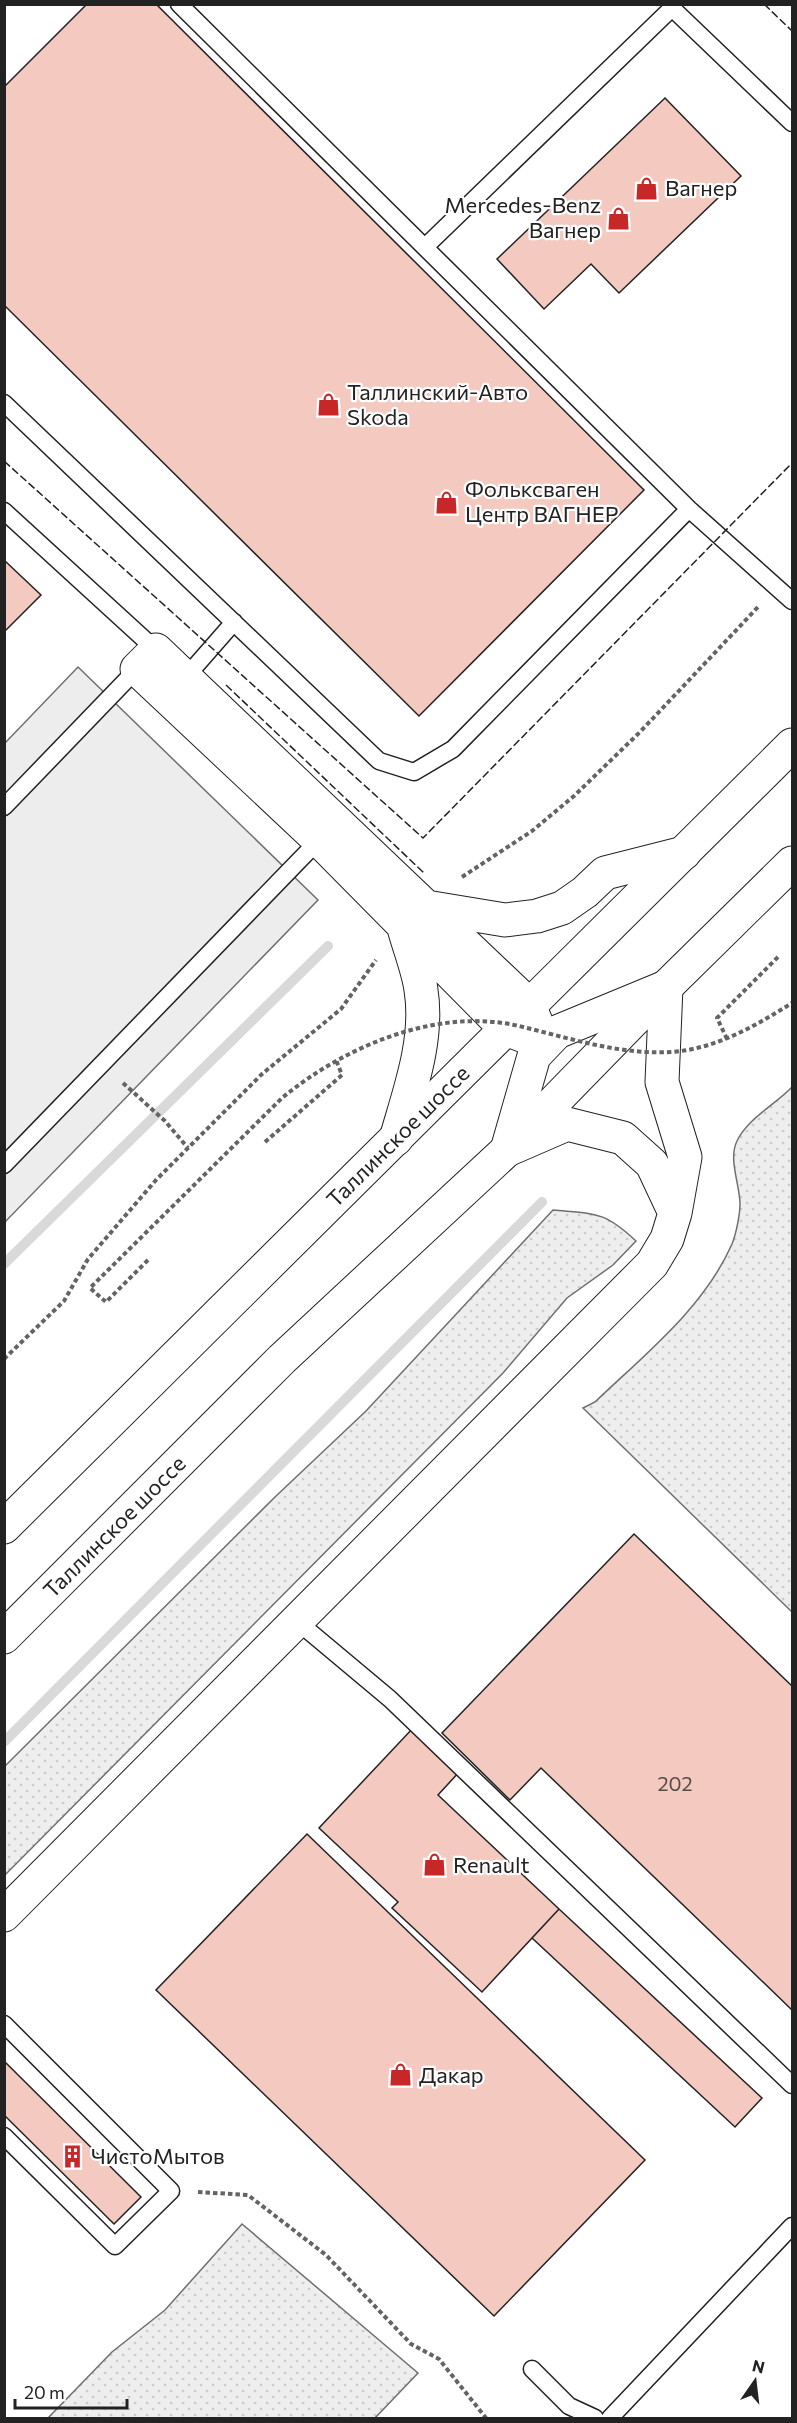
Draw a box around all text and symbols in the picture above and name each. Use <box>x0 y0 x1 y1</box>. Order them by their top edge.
place label: Вагнер <box>665 174 737 201</box>
shop icon: Вагнер <box>634 175 660 201</box>
place label: Mercedes-Benz Вагнер <box>445 191 601 243</box>
shop icon: Mercedes-Benz Вагнер <box>606 205 632 231</box>
place label: Таллинский-Авто Skoda <box>347 378 528 430</box>
shop icon: Таллинский-Авто Skoda <box>316 392 342 418</box>
place label: Фольксваген Центр ВАГНЕР <box>465 475 619 527</box>
shop icon: Фольксваген Центр ВАГНЕР <box>434 489 460 515</box>
street label: Таллинское шоссе <box>321 1059 475 1212</box>
street label: Таллинское шоссе <box>37 1450 191 1603</box>
house number: 202 <box>657 1771 693 1795</box>
place label: Renault <box>453 1851 530 1878</box>
shop icon: Renault <box>422 1852 448 1878</box>
place label: Дакар <box>419 2061 484 2088</box>
shop icon: Дакар <box>388 2062 414 2088</box>
place label: ЧистоМытов <box>91 2142 225 2169</box>
building icon: ЧистоМытов <box>60 2143 86 2169</box>
north arrow <box>725 2351 785 2411</box>
text: N <box>751 2355 767 2377</box>
scale bar <box>15 2372 128 2410</box>
text: 20 m <box>24 2381 65 2403</box>

